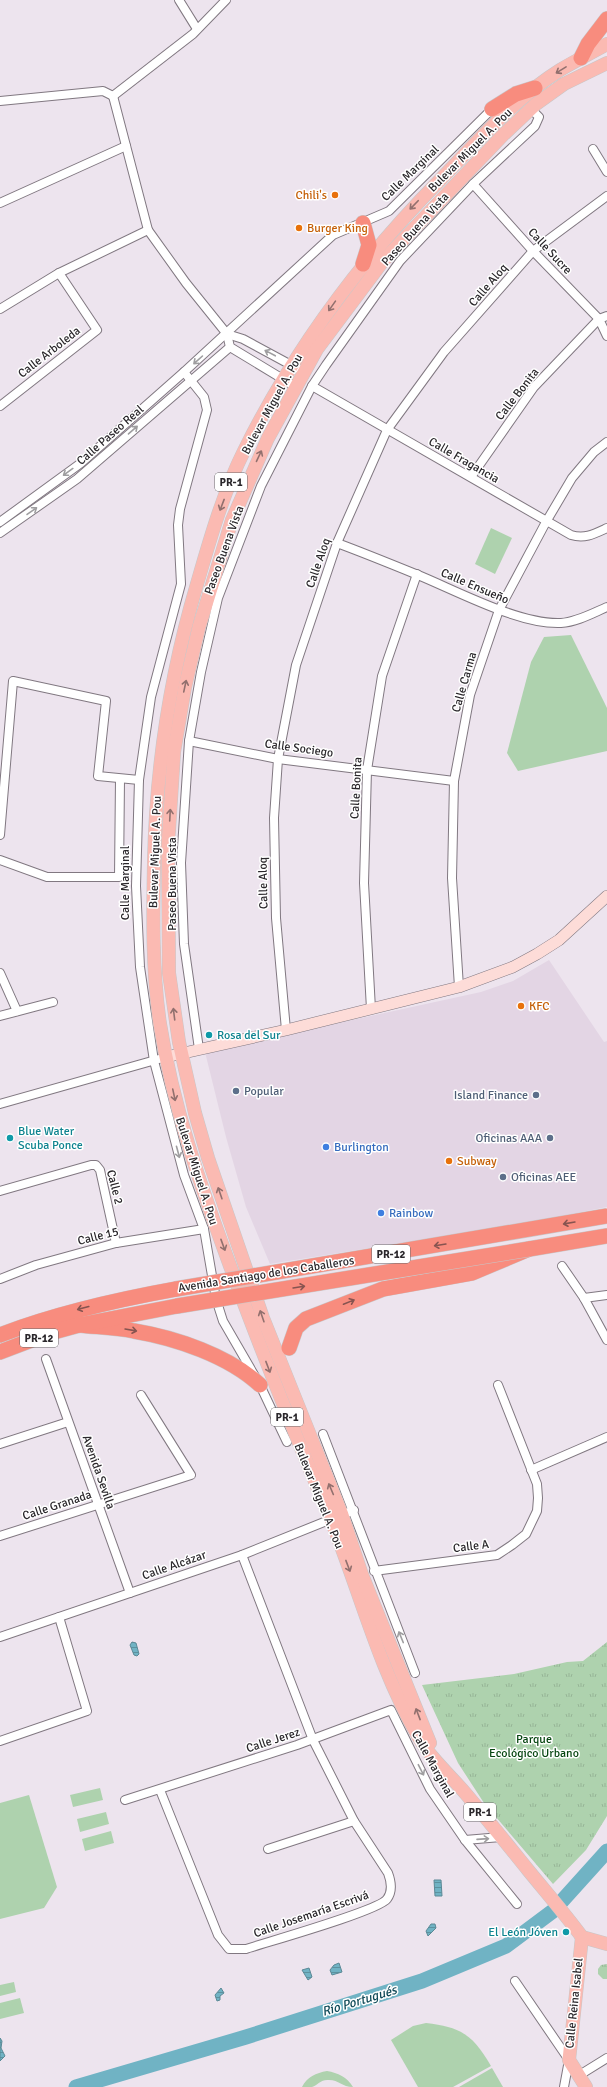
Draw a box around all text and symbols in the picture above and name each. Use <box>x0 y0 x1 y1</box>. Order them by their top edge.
one-way arrow <box>556 66 567 74</box>
street label: Bulevar Miguel A. Pou <box>425 105 515 195</box>
street label: Calle Marginal <box>378 142 443 205</box>
place label: Chili's <box>296 188 327 203</box>
marker: Chili's <box>330 190 340 200</box>
street label: Paseo Buena Vista <box>379 190 452 269</box>
one-way arrow <box>409 200 419 210</box>
place label: Burger King <box>307 221 368 236</box>
marker: Burger King <box>294 223 304 233</box>
street label: Calle Sucre <box>524 225 575 278</box>
street label: Calle Aloq <box>466 261 511 310</box>
one-way arrow <box>328 300 336 311</box>
street label: Calle Arboleda <box>15 323 83 381</box>
one-way arrow <box>265 349 277 357</box>
street label: Bulevar Miguel A. Pou <box>239 351 306 457</box>
one-way arrow <box>193 355 203 365</box>
street label: Calle Bonita <box>492 365 542 423</box>
street label: Calle Paseo Real <box>74 402 147 469</box>
one-way arrow <box>128 426 138 435</box>
street label: Calle Fragancia <box>426 434 502 487</box>
one-way arrow <box>256 450 263 462</box>
one-way arrow <box>62 468 73 476</box>
road number: PR-1 <box>215 473 247 491</box>
one-way arrow <box>218 498 226 510</box>
street label: Paseo Buena Vista <box>201 504 248 597</box>
one-way arrow <box>26 507 37 515</box>
street label: Calle Aloq <box>303 536 334 590</box>
street label: Calle Ensueño <box>438 565 511 608</box>
street label: Calle Carma <box>449 650 480 714</box>
one-way arrow <box>181 680 189 693</box>
street label: Calle Sociego <box>264 736 334 761</box>
street label: Calle Bonita <box>347 757 366 819</box>
street label: Bulevar Miguel A. Pou <box>146 796 165 909</box>
one-way arrow <box>166 809 173 822</box>
street label: Paseo Buena Vista <box>165 837 180 931</box>
street label: Calle Marginal <box>118 845 133 920</box>
street label: Calle Aloq <box>256 857 271 909</box>
place label: KFC <box>529 999 550 1014</box>
marker: KFC <box>516 1001 526 1011</box>
one-way arrow <box>170 1008 178 1021</box>
place label: Rosa del Sur <box>217 1028 281 1043</box>
marker: Rosa del Sur <box>204 1030 214 1040</box>
place label: Popular <box>244 1084 284 1099</box>
marker: Popular <box>231 1086 241 1096</box>
one-way arrow <box>171 1088 179 1101</box>
place label: Island Finance <box>454 1088 528 1103</box>
marker: Island Finance <box>531 1090 541 1100</box>
street label: Bulevar Miguel A. Pou <box>172 1115 221 1227</box>
place label: Blue Water Scuba Ponce <box>18 1124 83 1153</box>
place label: Oficinas AAA <box>476 1131 543 1146</box>
marker: Blue Water Scuba Ponce <box>5 1133 15 1143</box>
marker: Oficinas AAA <box>545 1133 555 1143</box>
place label: Burlington <box>334 1140 389 1155</box>
marker: Burlington <box>321 1142 331 1152</box>
one-way arrow <box>175 1146 182 1159</box>
place label: Subway <box>457 1154 497 1169</box>
marker: Subway <box>444 1156 454 1166</box>
street label: Calle 2 <box>103 1168 126 1206</box>
place label: Oficinas AEE <box>511 1170 577 1185</box>
marker: Oficinas AEE <box>498 1172 508 1182</box>
one-way arrow <box>216 1187 223 1200</box>
place label: Rainbow <box>389 1206 433 1221</box>
marker: Rainbow <box>376 1208 386 1218</box>
one-way arrow <box>563 1220 576 1228</box>
street label: Calle 15 <box>76 1224 120 1249</box>
one-way arrow <box>219 1239 227 1251</box>
one-way arrow <box>434 1242 447 1250</box>
road number: PR-12 <box>372 1245 410 1263</box>
street label: Avenida Santiago de los Caballeros <box>177 1253 355 1296</box>
one-way arrow <box>292 1283 305 1291</box>
one-way arrow <box>343 1297 355 1305</box>
one-way arrow <box>76 1305 89 1312</box>
one-way arrow <box>258 1309 265 1322</box>
one-way arrow <box>124 1327 137 1335</box>
road number: PR-12 <box>20 1329 58 1347</box>
one-way arrow <box>264 1361 272 1373</box>
road number: PR-1 <box>271 1408 303 1426</box>
street label: Avenida Sevilla <box>79 1433 118 1511</box>
street label: Bulevar Miguel A. Pou <box>291 1441 347 1551</box>
one-way arrow <box>327 1483 335 1495</box>
street label: Calle Granada <box>21 1487 94 1524</box>
street label: Calle A <box>452 1537 491 1556</box>
street label: Calle Alcázar <box>140 1547 209 1583</box>
one-way arrow <box>344 1559 352 1571</box>
one-way arrow <box>396 1632 404 1644</box>
one-way arrow <box>413 1709 421 1721</box>
street label: Calle Jerez <box>244 1725 302 1756</box>
street label: Calle Marginal <box>408 1728 457 1801</box>
park label: Parque Ecológico Urbano <box>489 1732 579 1761</box>
one-way arrow <box>417 1763 425 1775</box>
road number: PR-1 <box>464 1803 496 1821</box>
one-way arrow <box>476 1835 489 1842</box>
street label: Calle Josemaría Escrivá <box>252 1888 371 1941</box>
place label: El León Jóven <box>488 1925 558 1940</box>
marker: El León Jóven <box>561 1927 571 1937</box>
street label: Calle Reina Isabel <box>562 1957 587 2049</box>
water label: Río Portugués <box>320 1982 400 2020</box>

